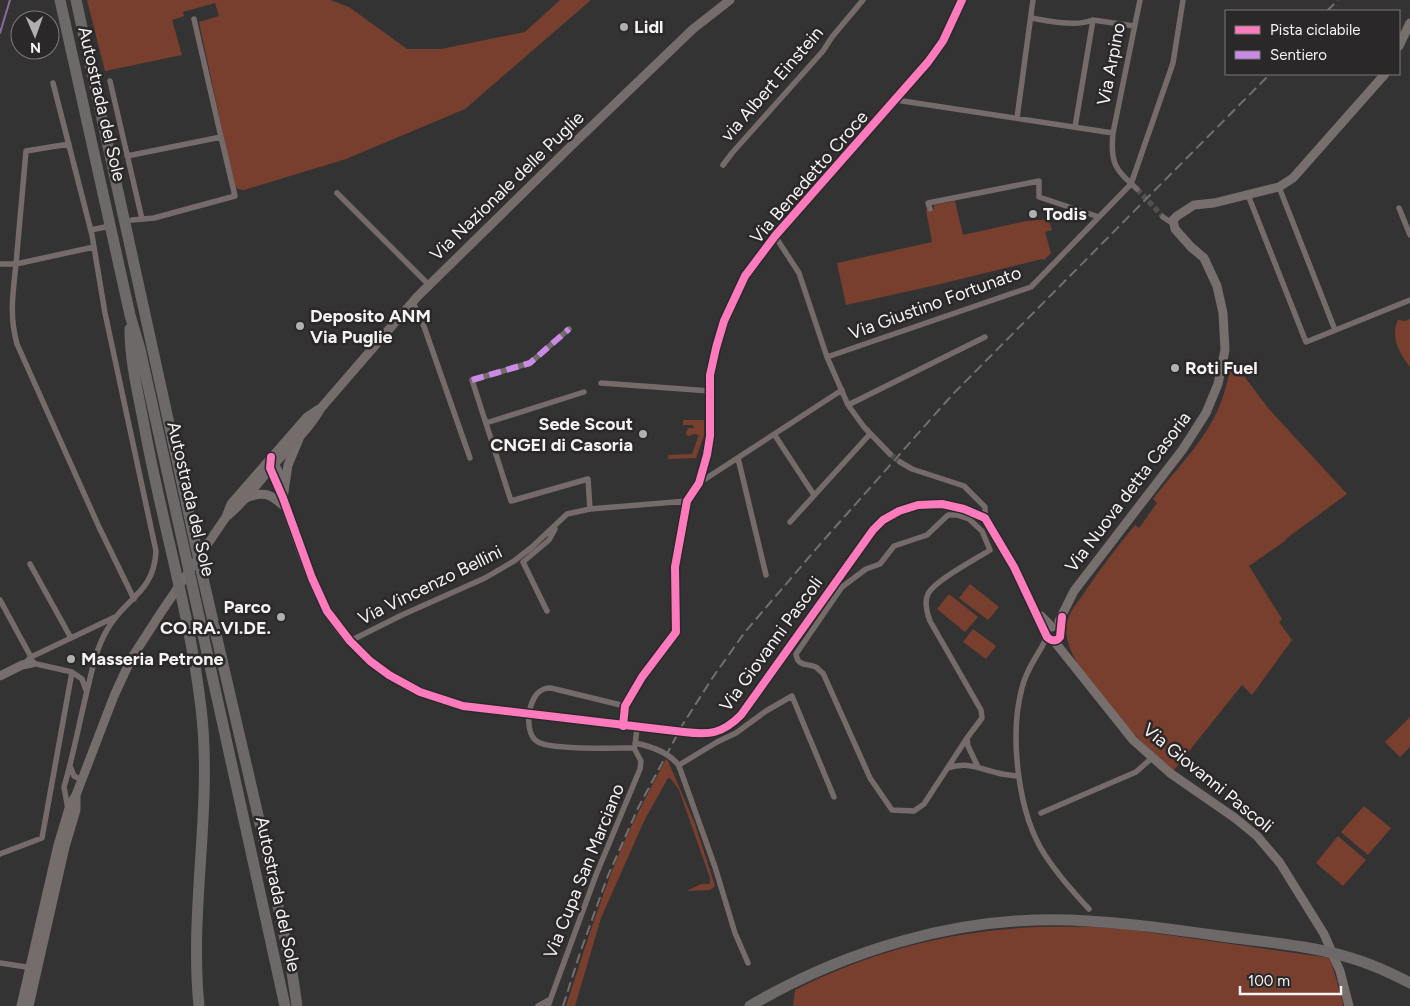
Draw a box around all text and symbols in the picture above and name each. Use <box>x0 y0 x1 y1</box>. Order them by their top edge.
north arrow <box>10 10 60 60</box>
legend <box>1225 10 1400 75</box>
place label: Lidl <box>634 16 664 38</box>
marker: Lidl <box>618 21 630 33</box>
street label: Via Arpino <box>1092 21 1130 107</box>
text: Pista ciclabile <box>1270 21 1361 39</box>
street label: via Albert Einstein <box>716 22 828 146</box>
street label: Autostrada del Sole <box>73 24 131 184</box>
text: N <box>30 39 41 56</box>
text: Sentiero <box>1270 46 1327 64</box>
street label: Via Nazionale delle Puglie <box>425 106 589 265</box>
street label: Via Benedetto Croce <box>745 106 873 248</box>
place label: Todis <box>1043 203 1087 225</box>
marker: Todis <box>1027 208 1039 220</box>
street label: Via Giustino Fortunato <box>846 262 1024 344</box>
place label: Deposito ANM Via Puglie <box>310 305 431 348</box>
marker: Deposito ANM Via Puglie <box>294 320 306 332</box>
place label: Roti Fuel <box>1185 357 1258 379</box>
marker: Roti Fuel <box>1169 362 1181 374</box>
street label: Via Nuova detta Casoria <box>1060 407 1196 577</box>
place label: Sede Scout CNGEI di Casoria <box>490 413 633 456</box>
street label: Autostrada del Sole <box>162 419 220 579</box>
marker: Sede Scout CNGEI di Casoria <box>637 428 649 440</box>
street label: Via Vincenzo Bellini <box>354 541 506 629</box>
street label: Via Giovanni Pascoli <box>715 572 827 716</box>
place label: Parco CO.RA.VI.DE. <box>160 596 271 639</box>
marker: Parco CO.RA.VI.DE. <box>275 611 287 623</box>
place label: Masseria Petrone <box>81 648 224 670</box>
marker: Masseria Petrone <box>65 653 77 665</box>
street label: Via Giovanni Pascoli <box>1138 719 1278 837</box>
street label: Via Cupa San Marciano <box>539 780 629 962</box>
street label: Autostrada del Sole <box>251 814 305 974</box>
scale bar <box>1240 964 1341 996</box>
text: 100 m <box>1248 972 1290 990</box>

